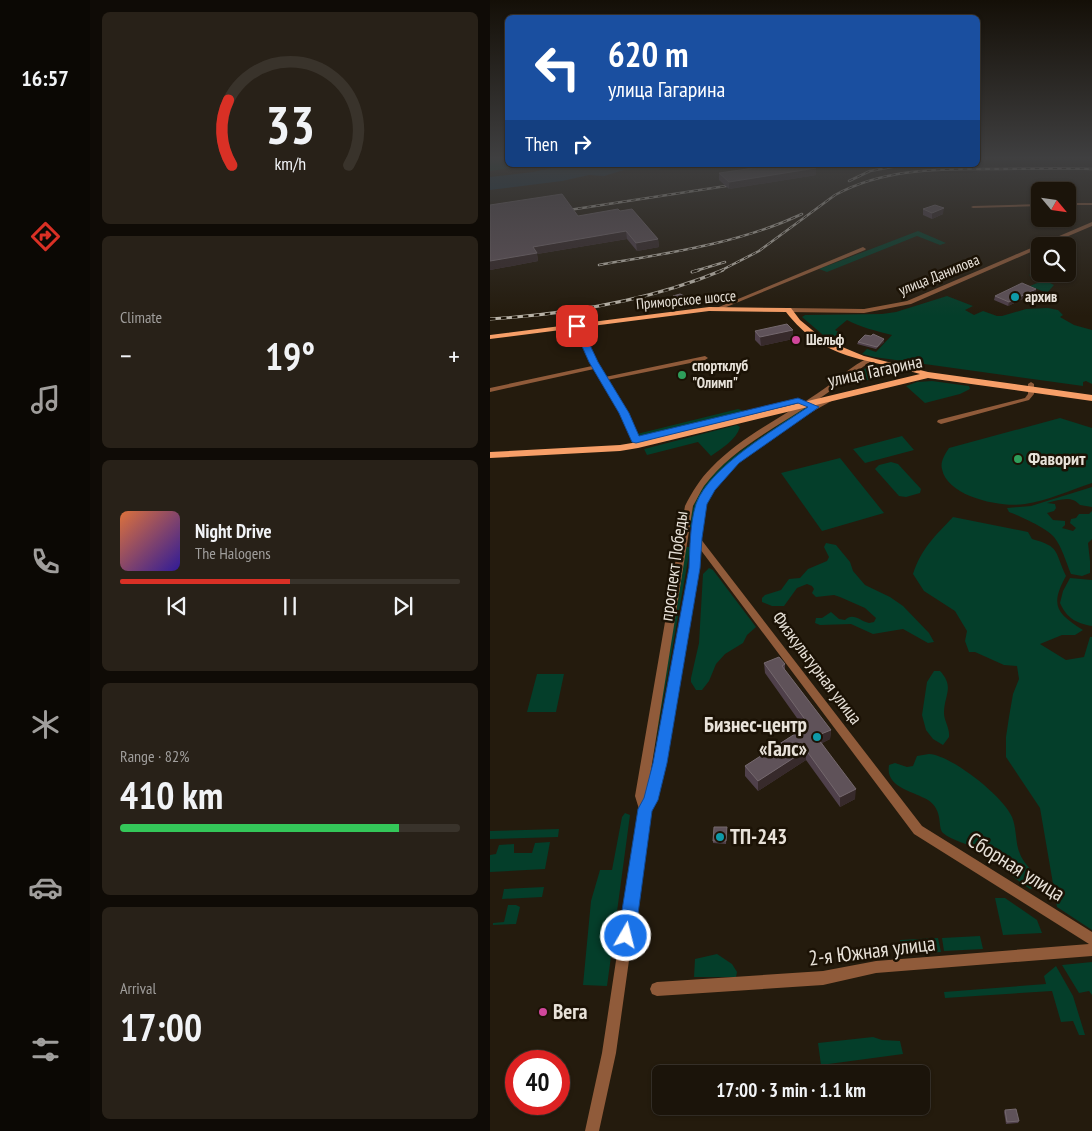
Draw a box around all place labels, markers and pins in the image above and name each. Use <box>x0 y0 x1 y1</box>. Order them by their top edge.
place label: архив <box>1025 287 1057 306</box>
marker: архив <box>1009 291 1021 303</box>
pin <box>556 305 598 347</box>
place label: Шельф <box>806 330 845 349</box>
marker: Шельф <box>790 334 802 346</box>
place label: спортклуб "Олимп" <box>692 356 749 392</box>
marker: спортклуб "Олимп" <box>676 369 688 381</box>
place label: Фаворит <box>1028 447 1086 470</box>
marker: Фаворит <box>1012 453 1024 465</box>
place label: Бизнес-центр «Галс» <box>704 711 807 762</box>
marker: Бизнес-центр «Галс» <box>811 731 823 743</box>
place label: ТП-243 <box>730 823 787 850</box>
marker: ТП-243 <box>714 831 726 843</box>
place label: Вега <box>553 998 588 1025</box>
marker: Вега <box>537 1006 549 1018</box>

